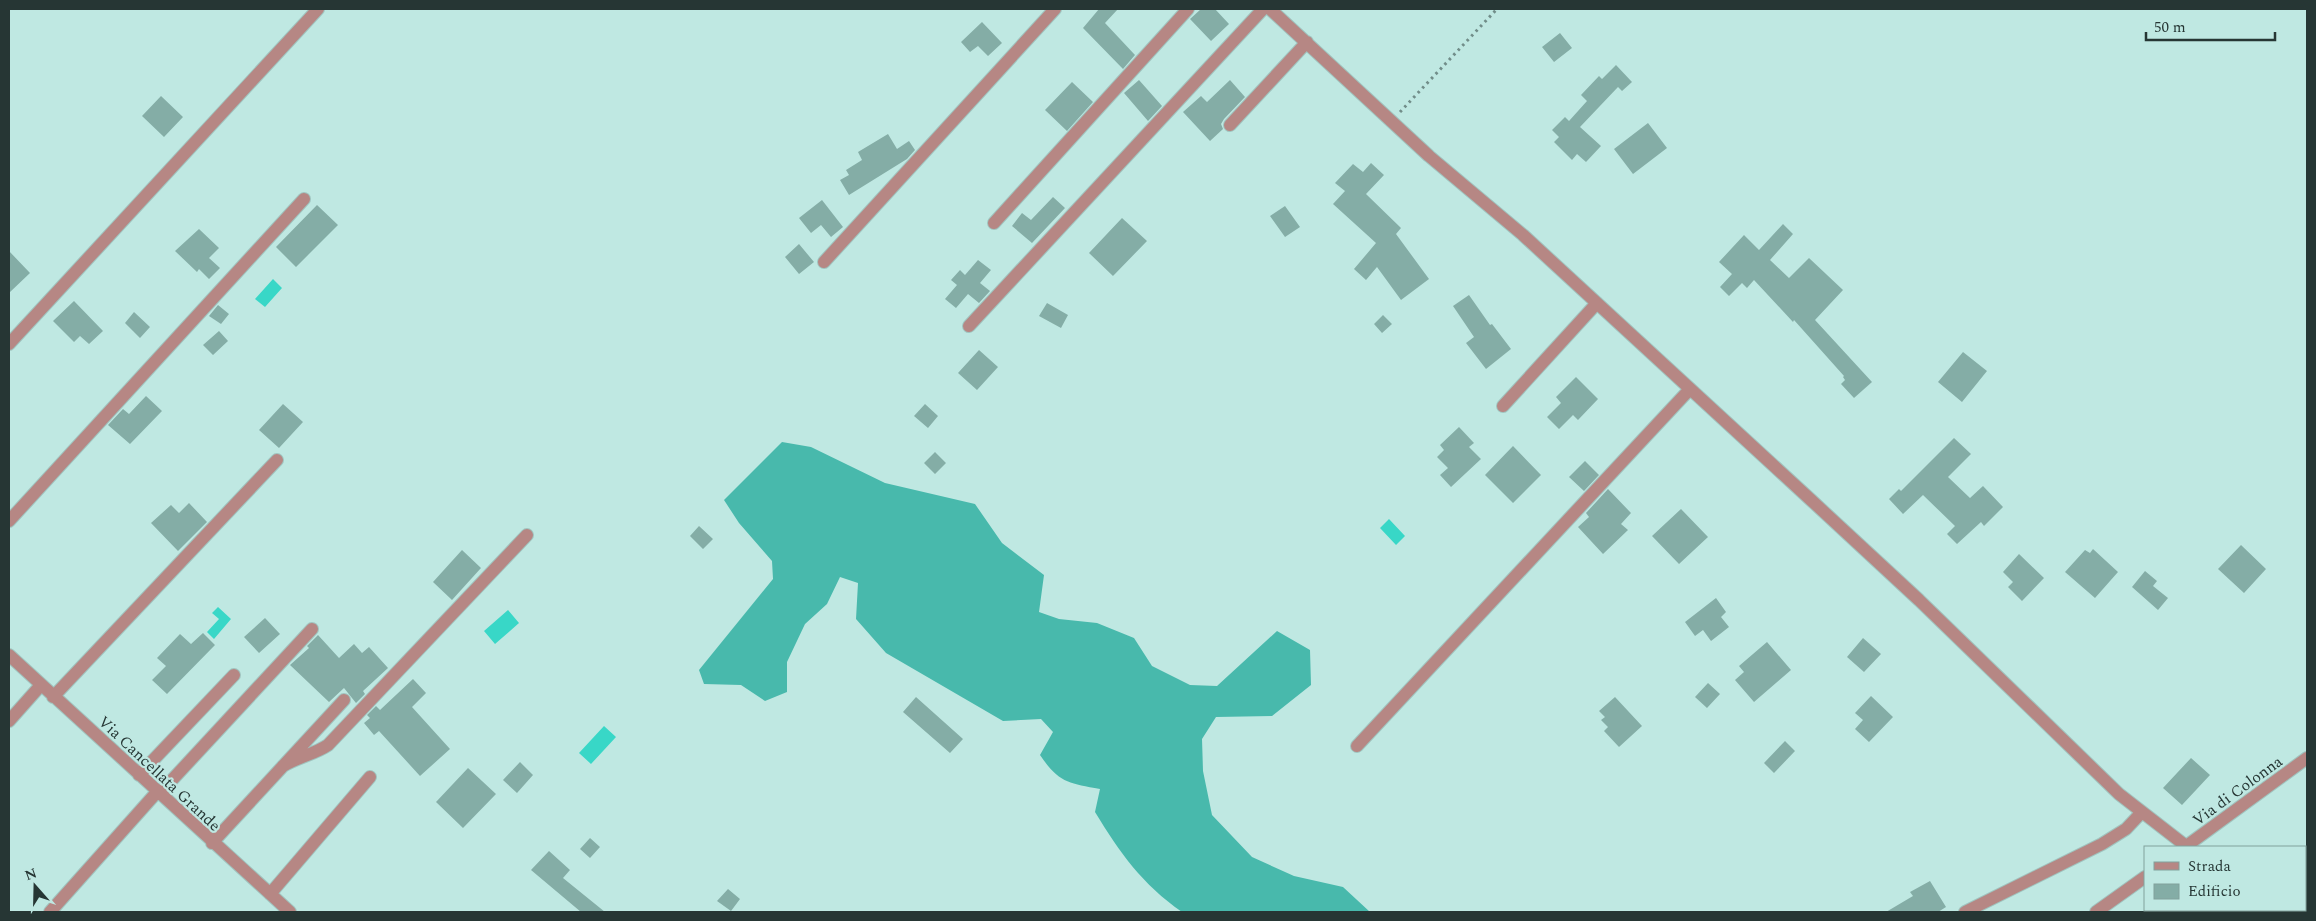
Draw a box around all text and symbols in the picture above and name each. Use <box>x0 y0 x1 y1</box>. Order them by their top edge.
scale bar <box>2146 10 2275 42</box>
text: 50 m <box>2154 16 2186 39</box>
street label: Via Cancellata Grande <box>93 710 226 837</box>
street label: Via di Colonna <box>2187 750 2288 832</box>
legend <box>2144 846 2306 911</box>
text: Strada <box>2188 855 2231 878</box>
north arrow <box>10 861 60 911</box>
text: N <box>22 862 40 886</box>
text: Edificio <box>2188 880 2241 903</box>

